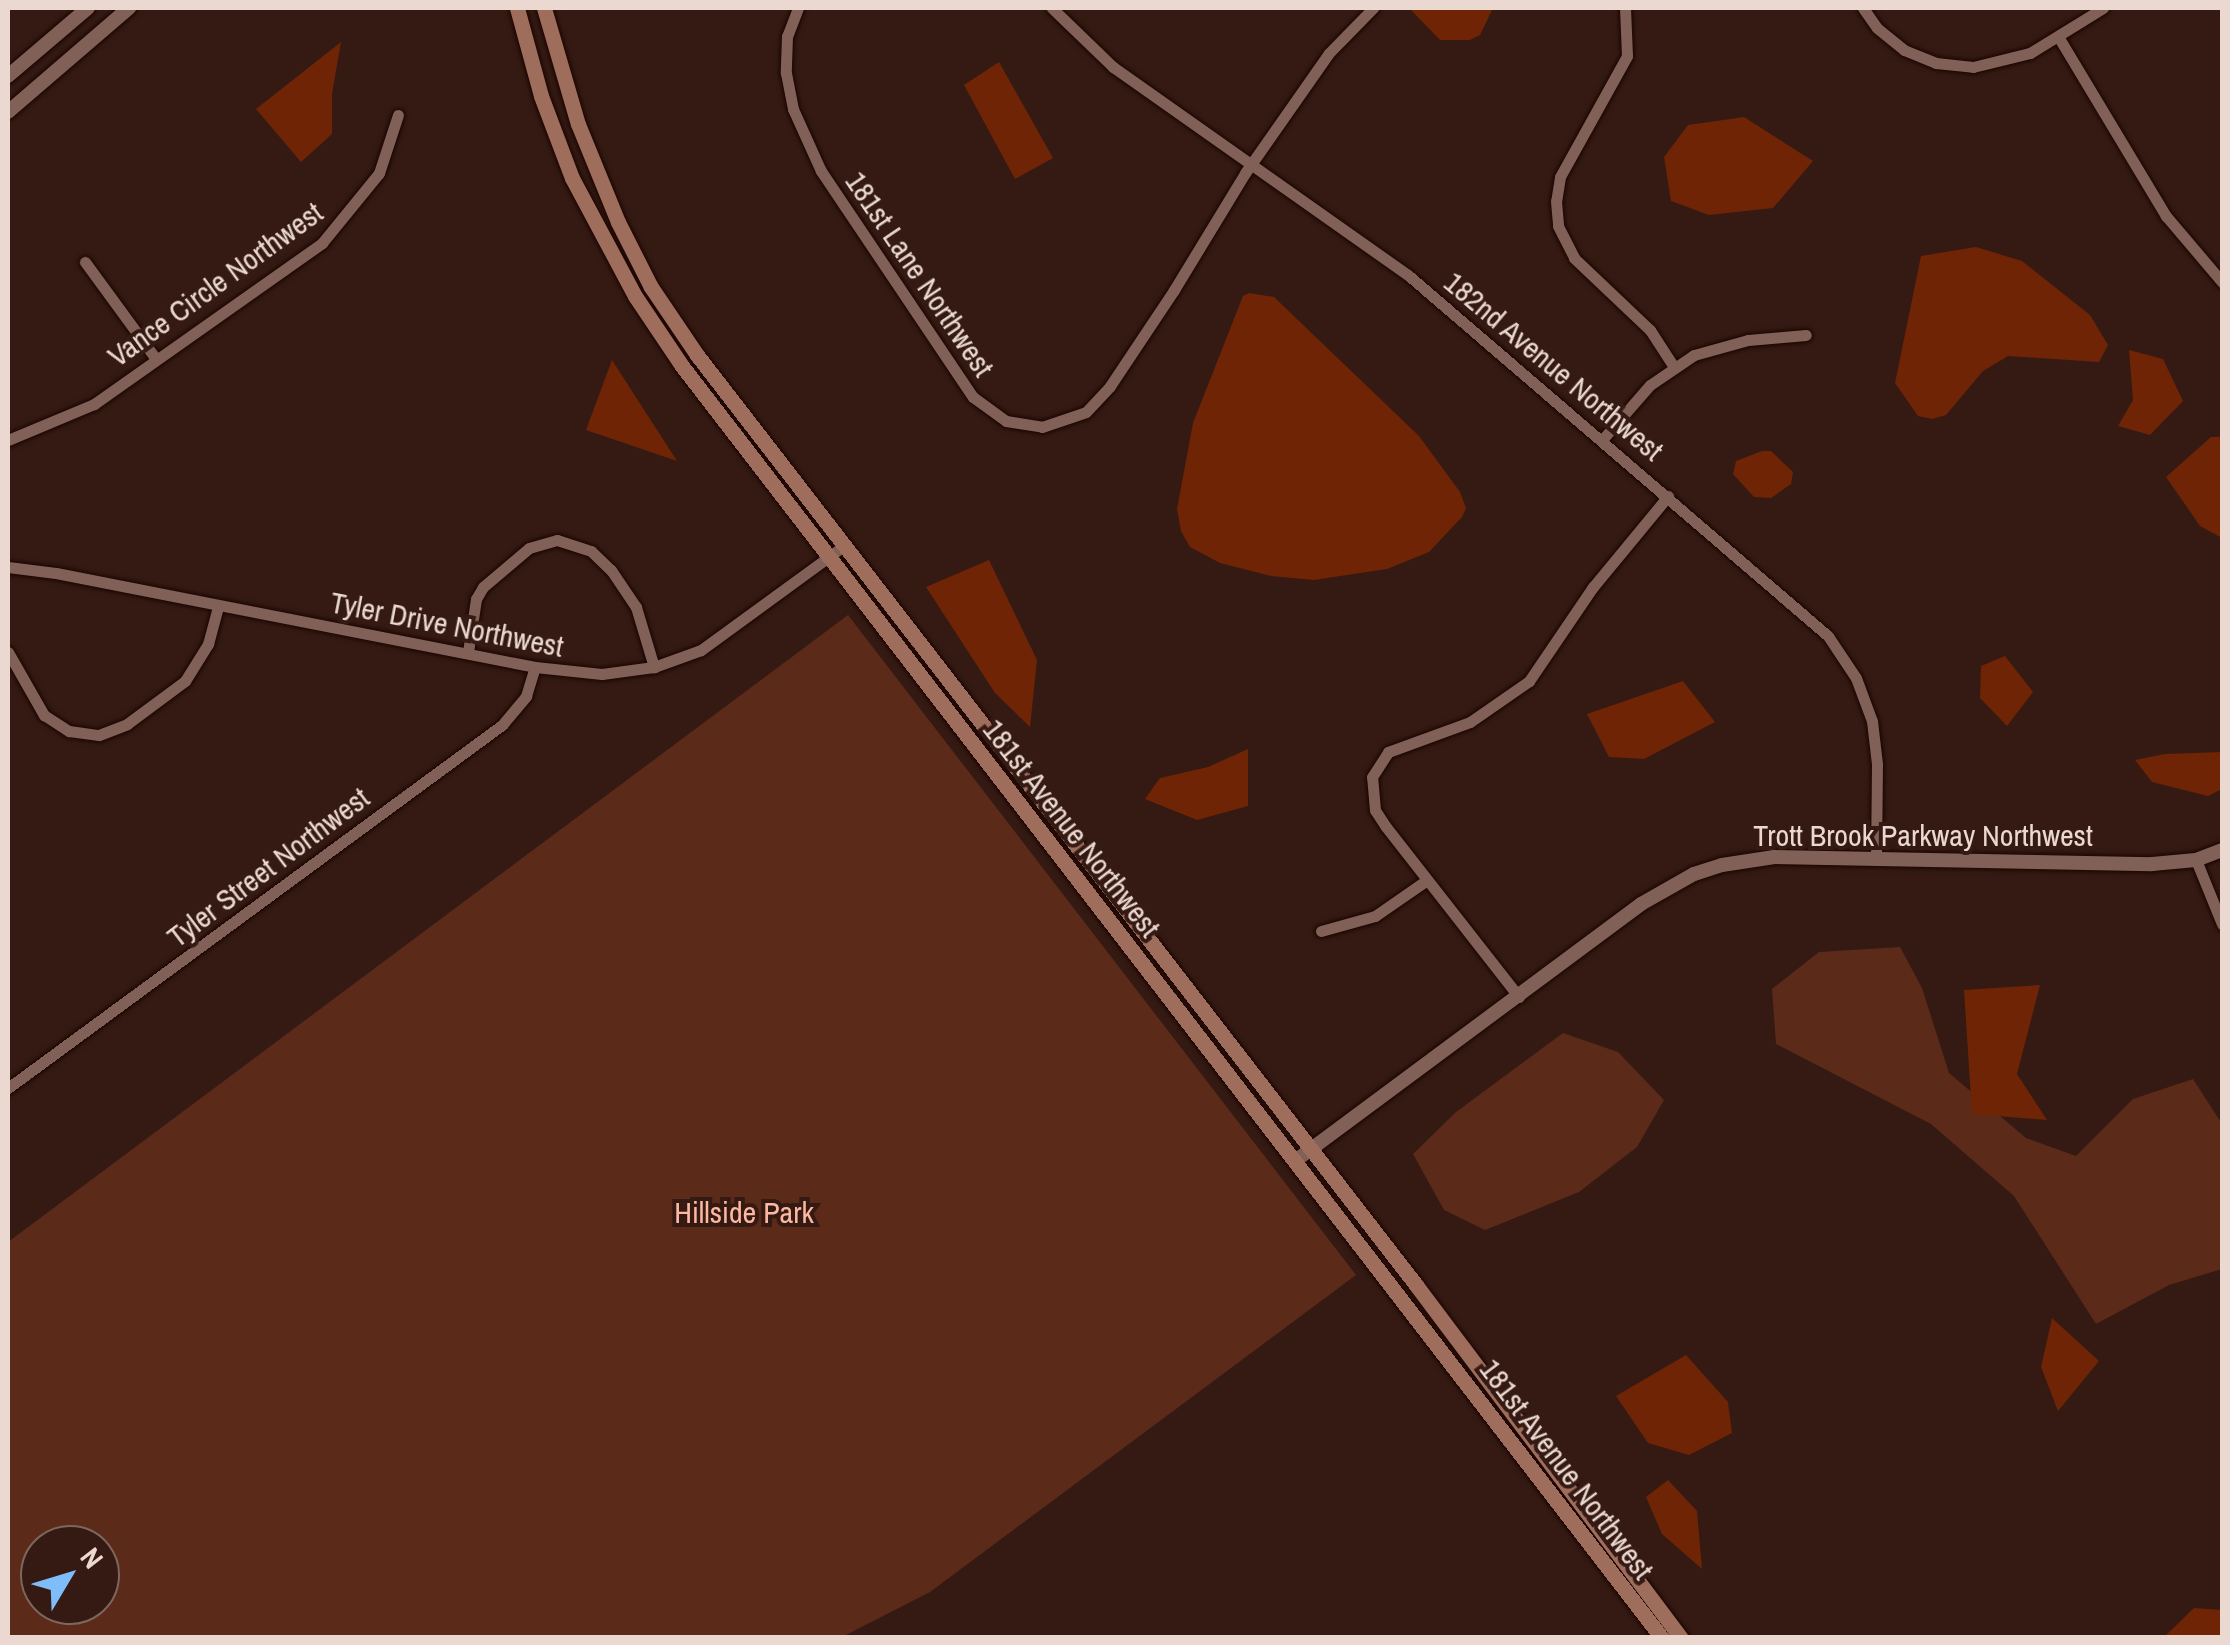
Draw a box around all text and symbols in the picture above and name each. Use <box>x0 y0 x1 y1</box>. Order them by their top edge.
street label: 181st Lane Northwest <box>838 165 1002 383</box>
street label: Vance Circle Northwest <box>101 194 329 374</box>
street label: 182nd Avenue Northwest <box>1437 264 1671 468</box>
street label: Tyler Drive Northwest <box>327 584 567 664</box>
street label: 181st Avenue Northwest <box>975 711 1169 945</box>
street label: Tyler Street Northwest <box>160 779 376 955</box>
street label: Trott Brook Parkway Northwest <box>1753 817 2093 853</box>
park label: Hillside Park <box>674 1194 814 1230</box>
street label: 181st Avenue Northwest <box>1472 1351 1662 1587</box>
north arrow <box>20 1525 120 1625</box>
text: N <box>72 1540 112 1576</box>

